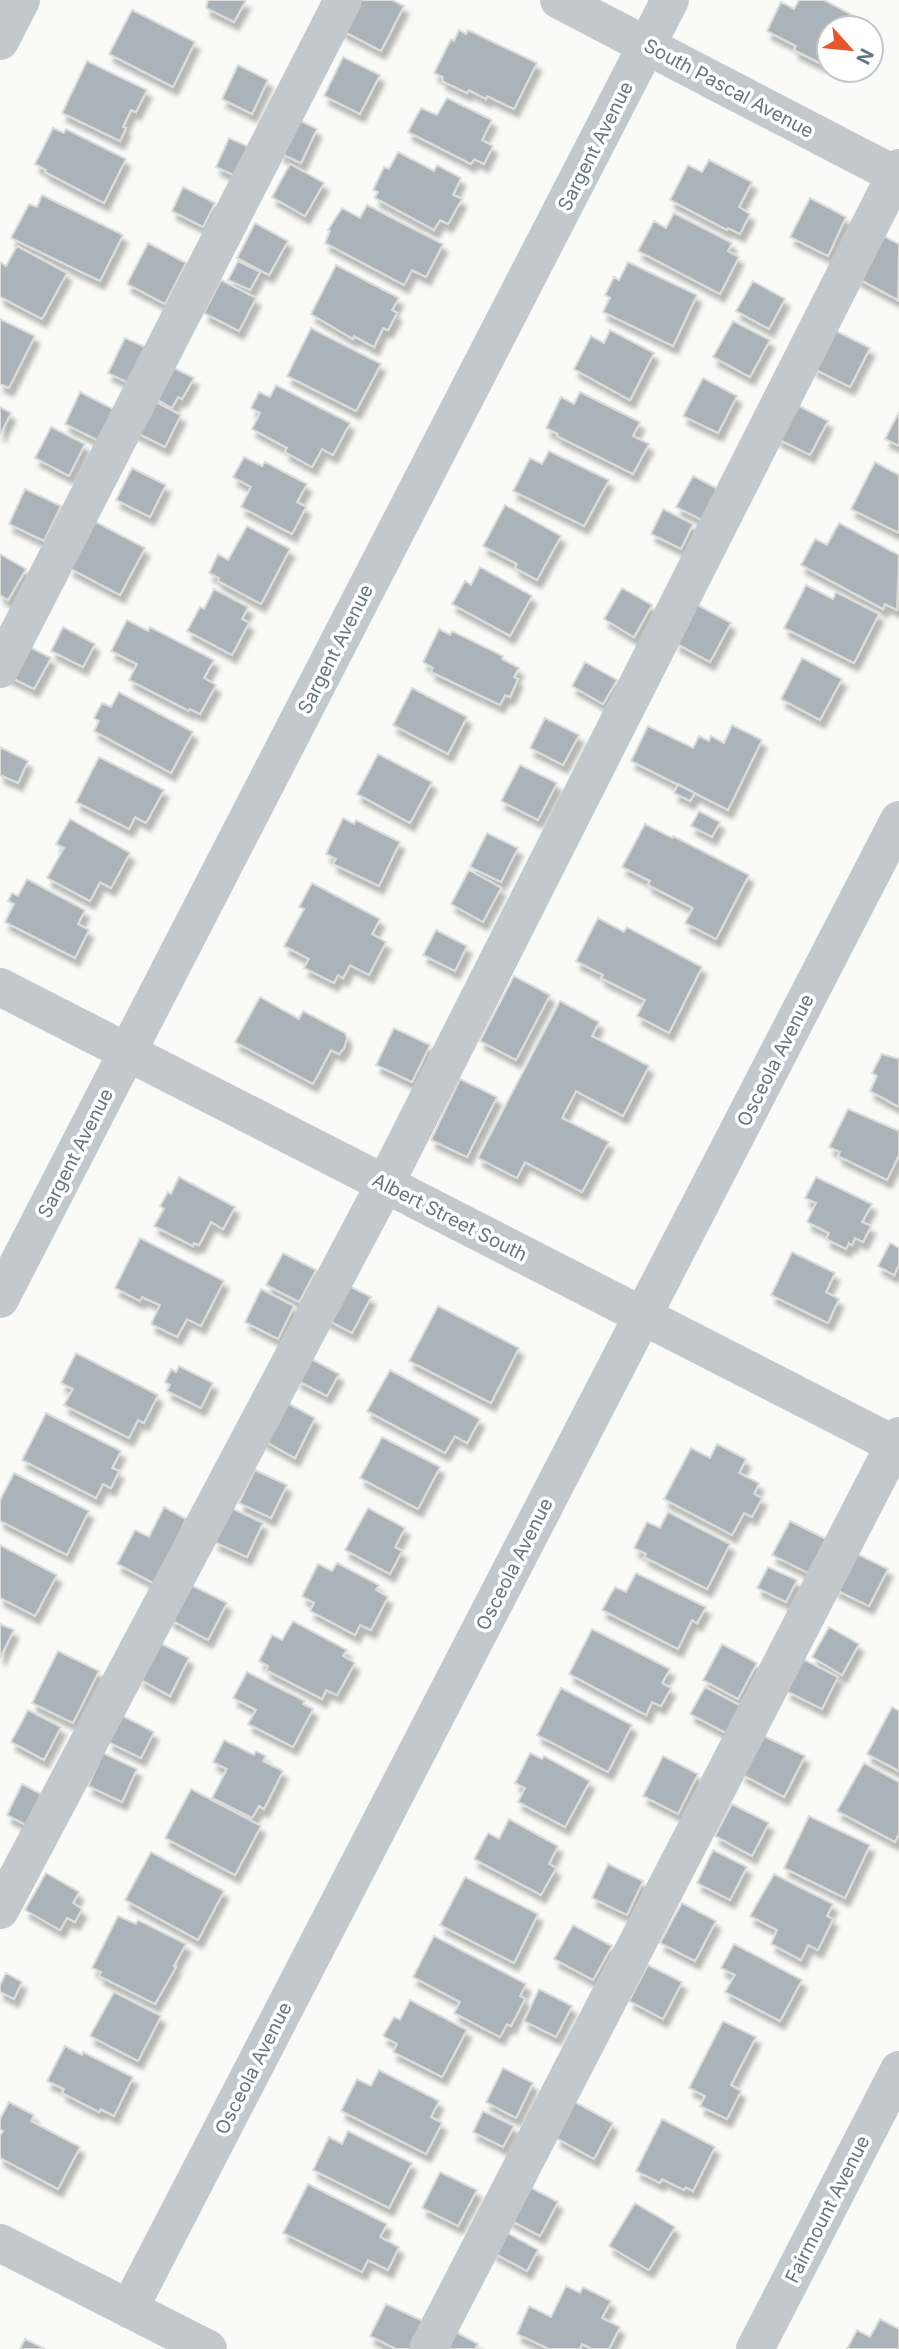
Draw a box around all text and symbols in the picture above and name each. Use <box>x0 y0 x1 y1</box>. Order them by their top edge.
north arrow <box>815 14 885 84</box>
street label: South Pascal Avenue <box>640 34 818 143</box>
text: N <box>851 45 878 68</box>
street label: Sargent Avenue <box>553 78 638 215</box>
street label: Sargent Avenue <box>293 581 378 718</box>
street label: Osceola Avenue <box>732 990 819 1130</box>
street label: Sargent Avenue <box>33 1085 118 1222</box>
street label: Albert Street South <box>369 1168 531 1266</box>
street label: Osceola Avenue <box>471 1494 558 1634</box>
street label: Osceola Avenue <box>210 1998 297 2138</box>
street label: Fairmount Avenue <box>780 2132 875 2287</box>

